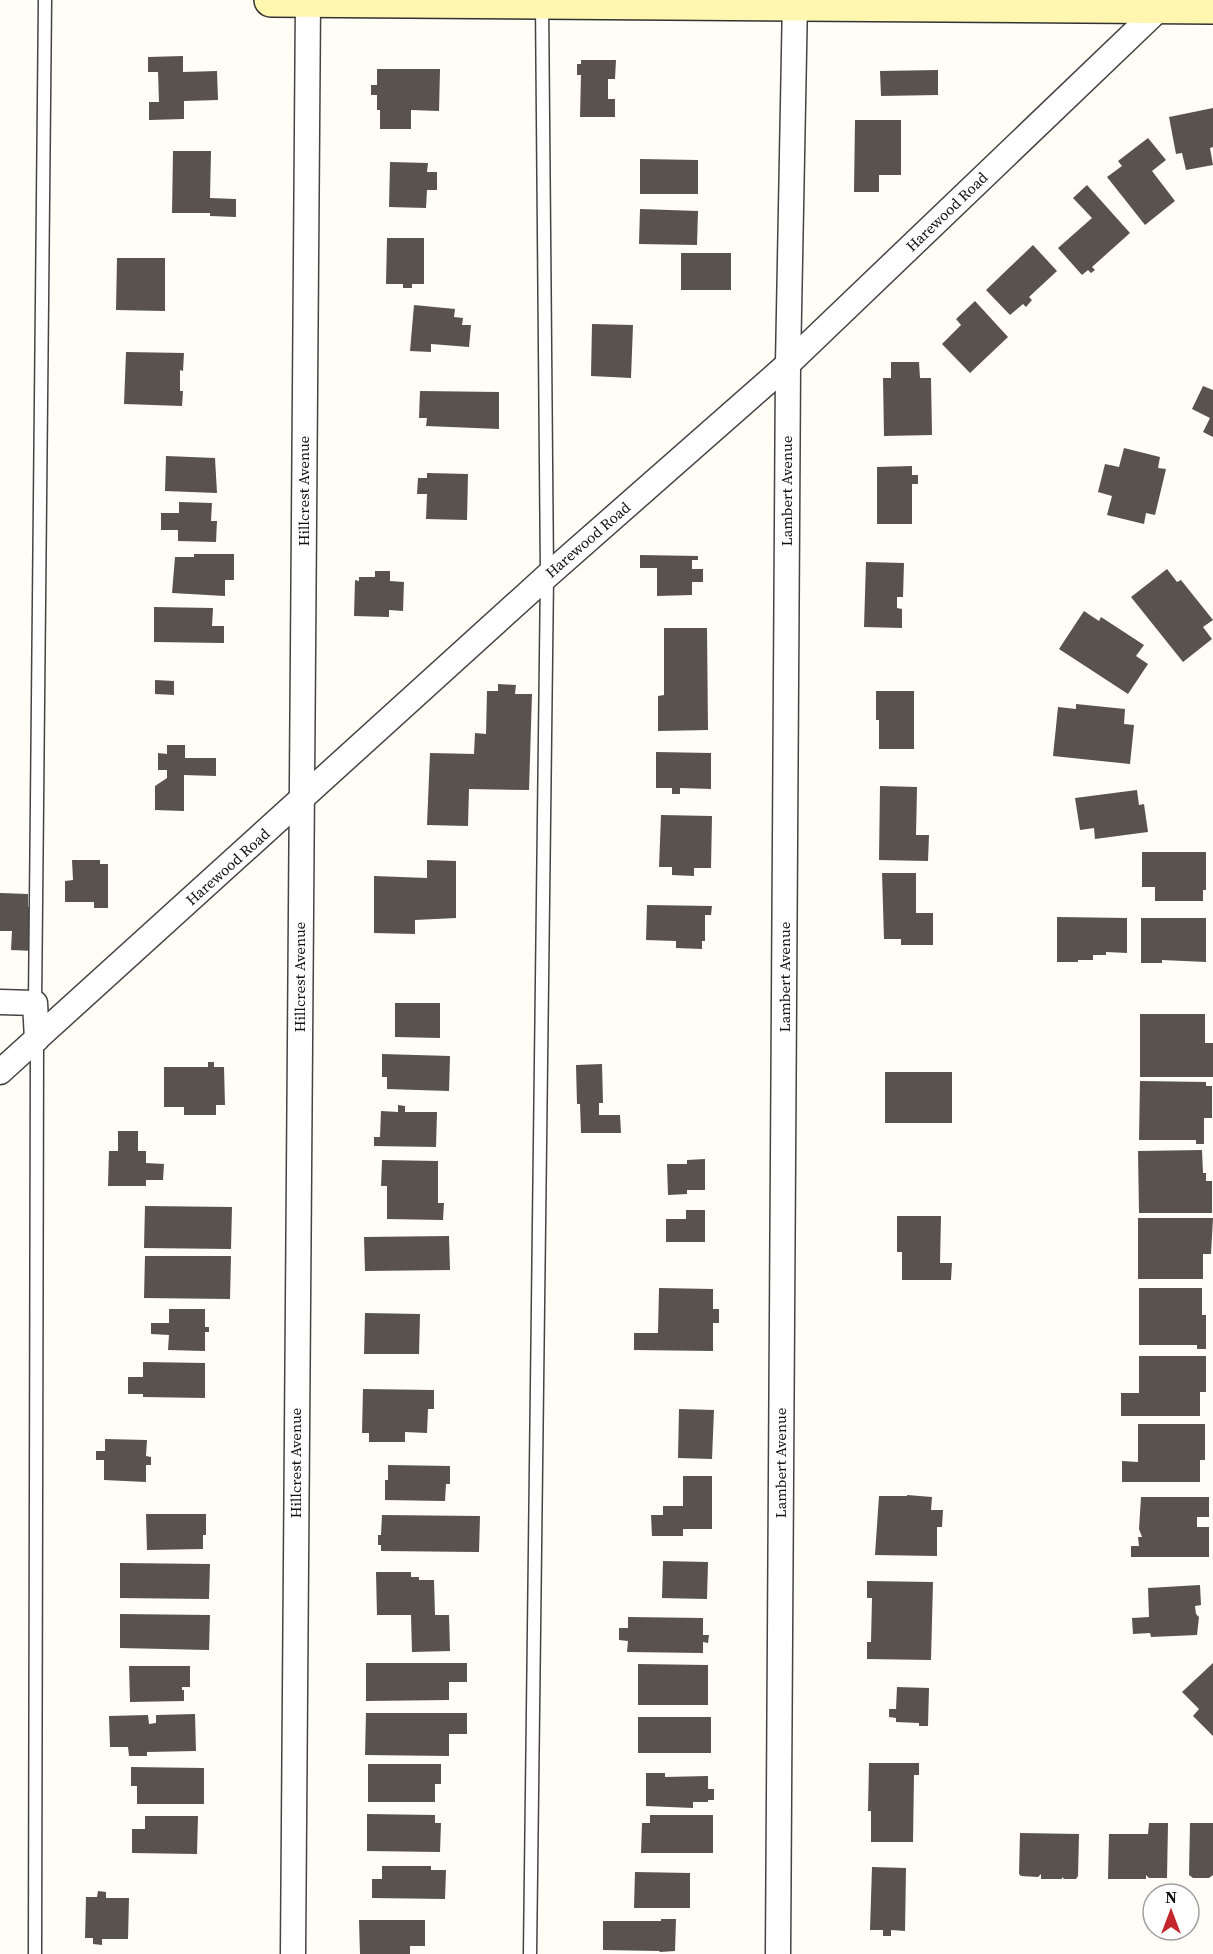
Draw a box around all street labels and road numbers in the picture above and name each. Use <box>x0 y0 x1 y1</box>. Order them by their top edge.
street label: Harewood Road <box>901 167 993 256</box>
street label: Hillcrest Avenue <box>293 435 314 546</box>
street label: Lambert Avenue <box>776 435 797 546</box>
street label: Harewood Road <box>541 496 635 582</box>
street label: Harewood Road <box>181 823 275 910</box>
street label: Hillcrest Avenue <box>289 921 310 1032</box>
street label: Lambert Avenue <box>774 921 795 1032</box>
street label: Hillcrest Avenue <box>285 1407 306 1518</box>
street label: Lambert Avenue <box>770 1407 791 1518</box>

